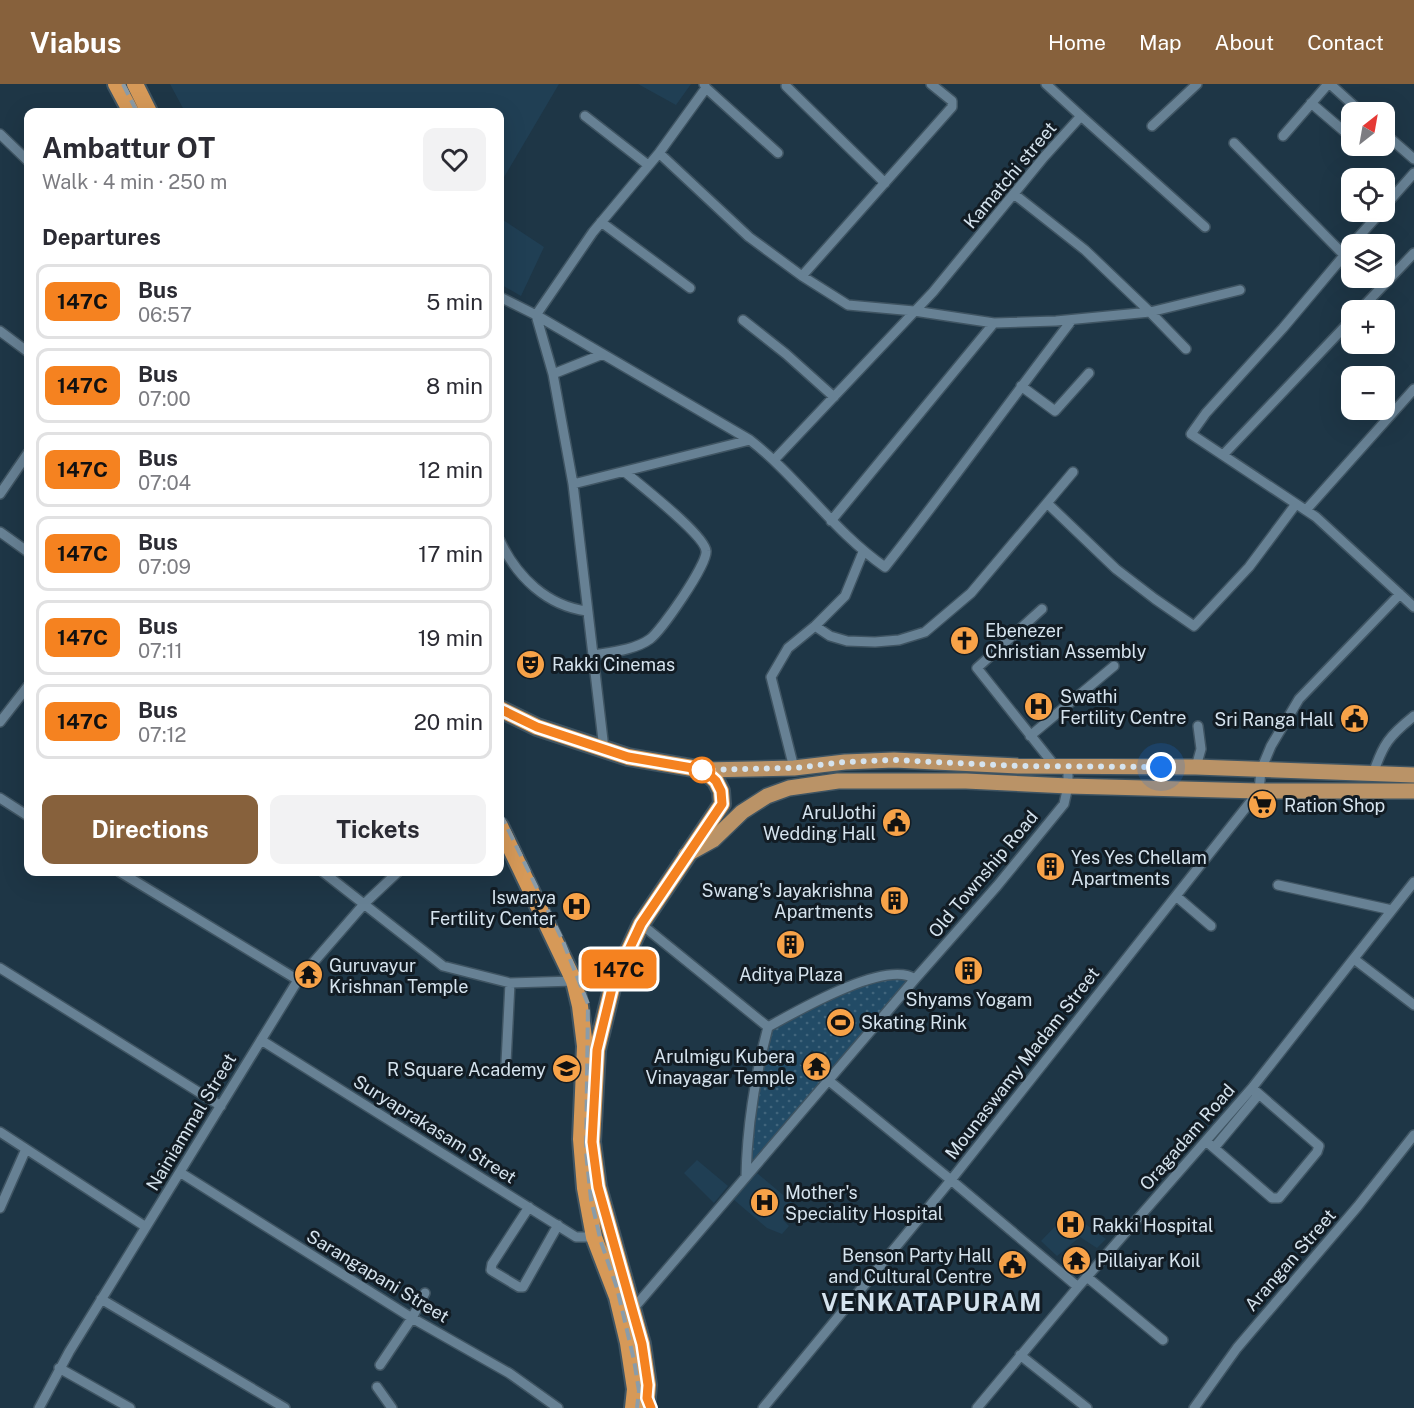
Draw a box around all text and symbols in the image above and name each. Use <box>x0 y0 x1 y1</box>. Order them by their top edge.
text: Viabus <box>30 26 121 59</box>
text: Home <box>1048 30 1106 55</box>
text: Map <box>1139 30 1182 55</box>
text: About <box>1215 30 1274 55</box>
text: Contact <box>1307 30 1384 55</box>
north arrow <box>1341 102 1395 156</box>
map controls <box>1341 102 1395 420</box>
street label: Kamatchi street <box>959 117 1061 233</box>
button: heart <box>423 128 486 191</box>
text: Ambattur OT <box>42 131 215 164</box>
button: locate <box>1341 168 1395 222</box>
text: Walk · 4 min · 250 m <box>42 170 227 194</box>
text: Departures <box>42 224 161 250</box>
button: layers <box>1341 234 1395 288</box>
text: Bus <box>138 277 178 303</box>
text: 147C <box>57 289 108 314</box>
text: 5 min <box>426 289 483 315</box>
button: + <box>1341 300 1395 354</box>
text: 06:57 <box>138 303 192 327</box>
text: Bus <box>138 361 178 387</box>
button: − <box>1341 366 1395 420</box>
text: 147C <box>57 373 108 398</box>
text: 8 min <box>426 373 483 399</box>
text: 07:00 <box>138 387 191 411</box>
text: Bus <box>138 445 178 471</box>
text: 147C <box>57 457 108 482</box>
text: 12 min <box>418 457 483 483</box>
text: 07:04 <box>138 471 191 495</box>
text: Bus <box>138 529 178 555</box>
text: 147C <box>57 541 108 566</box>
text: 17 min <box>418 541 483 567</box>
text: 07:09 <box>138 555 191 579</box>
text: Bus <box>138 613 178 639</box>
place label: Ebenezer Christian Assembly <box>985 620 1147 662</box>
church icon: Ebenezer Christian Assembly <box>948 624 980 656</box>
text: 147C <box>57 625 108 650</box>
text: 19 min <box>418 625 483 651</box>
text: 07:11 <box>138 639 183 663</box>
theatre icon: Rakki Cinemas <box>515 648 547 680</box>
place label: Rakki Cinemas <box>552 654 675 675</box>
place label: Swathi Fertility Centre <box>1060 686 1186 728</box>
hospital icon: Swathi Fertility Centre <box>1023 690 1055 722</box>
text: Bus <box>138 697 178 723</box>
public building icon: Sri Ranga Hall <box>1339 703 1371 735</box>
text: 147C <box>57 709 108 734</box>
text: 20 min <box>414 709 483 735</box>
place label: Sri Ranga Hall <box>1214 709 1334 730</box>
text: 07:12 <box>138 723 186 747</box>
your location <box>1146 752 1176 782</box>
unlabelled marker <box>689 757 715 783</box>
supermarket icon: Ration Shop <box>1247 789 1279 821</box>
button: Directions <box>42 795 258 864</box>
button: Tickets <box>270 795 486 864</box>
place label: Ration Shop <box>1284 795 1385 816</box>
place label: ArulJothi Wedding Hall <box>763 802 876 844</box>
public building icon: ArulJothi Wedding Hall <box>881 806 913 838</box>
street label: Old Township Road <box>924 806 1042 942</box>
place label: Yes Yes Chellam Apartments <box>1071 847 1207 889</box>
building icon: Yes Yes Chellam Apartments <box>1034 851 1066 883</box>
place label: Swang's Jayakrishna Apartments <box>701 880 873 922</box>
building icon: Swang's Jayakrishna Apartments <box>878 884 910 916</box>
place label: Iswarya Fertility Center <box>430 887 556 929</box>
hospital icon: Iswarya Fertility Center <box>561 891 593 923</box>
building icon: Aditya Plaza <box>775 929 807 961</box>
line badge: 147C <box>577 950 661 988</box>
building icon: Shyams Yogam <box>953 954 985 986</box>
place label: Guruvayur Krishnan Temple <box>329 955 468 997</box>
text: 147C <box>594 957 645 982</box>
temple icon: Guruvayur Krishnan Temple <box>292 959 324 991</box>
street label: Mounaswamy Madam Street <box>941 963 1103 1163</box>
place label: Aditya Plaza <box>739 964 843 985</box>
place label: Shyams Yogam <box>906 989 1032 1010</box>
sports icon: Skating Rink <box>824 1006 856 1038</box>
place label: Skating Rink <box>861 1012 967 1033</box>
place label: Arulmigu Kubera Vinayagar Temple <box>646 1046 795 1088</box>
street label: Nainiammal Street <box>142 1050 240 1194</box>
temple icon: Arulmigu Kubera Vinayagar Temple <box>800 1050 832 1082</box>
school or university icon: R Square Academy <box>551 1053 583 1085</box>
place label: R Square Academy <box>387 1059 546 1080</box>
street label: Suryaprakasam Street <box>350 1070 520 1188</box>
street label: Oragadam Road <box>1135 1080 1239 1194</box>
place label: Mother's Speciality Hospital <box>785 1182 943 1224</box>
hospital icon: Mother's Speciality Hospital <box>748 1186 780 1218</box>
street label: Arangan Street <box>1240 1205 1340 1315</box>
hospital icon: Rakki Hospital <box>1055 1209 1087 1241</box>
place label: Rakki Hospital <box>1092 1215 1213 1236</box>
street label: Sarangapani Street <box>303 1225 453 1327</box>
temple icon: Pillaiyar Koil <box>1060 1244 1092 1276</box>
place label: Benson Party Hall and Cultural Centre <box>828 1245 992 1287</box>
public building icon: Benson Party Hall and Cultural Centre <box>997 1249 1029 1281</box>
place label: Pillaiyar Koil <box>1097 1250 1201 1271</box>
district label: VENKATAPURAM <box>821 1288 1043 1316</box>

